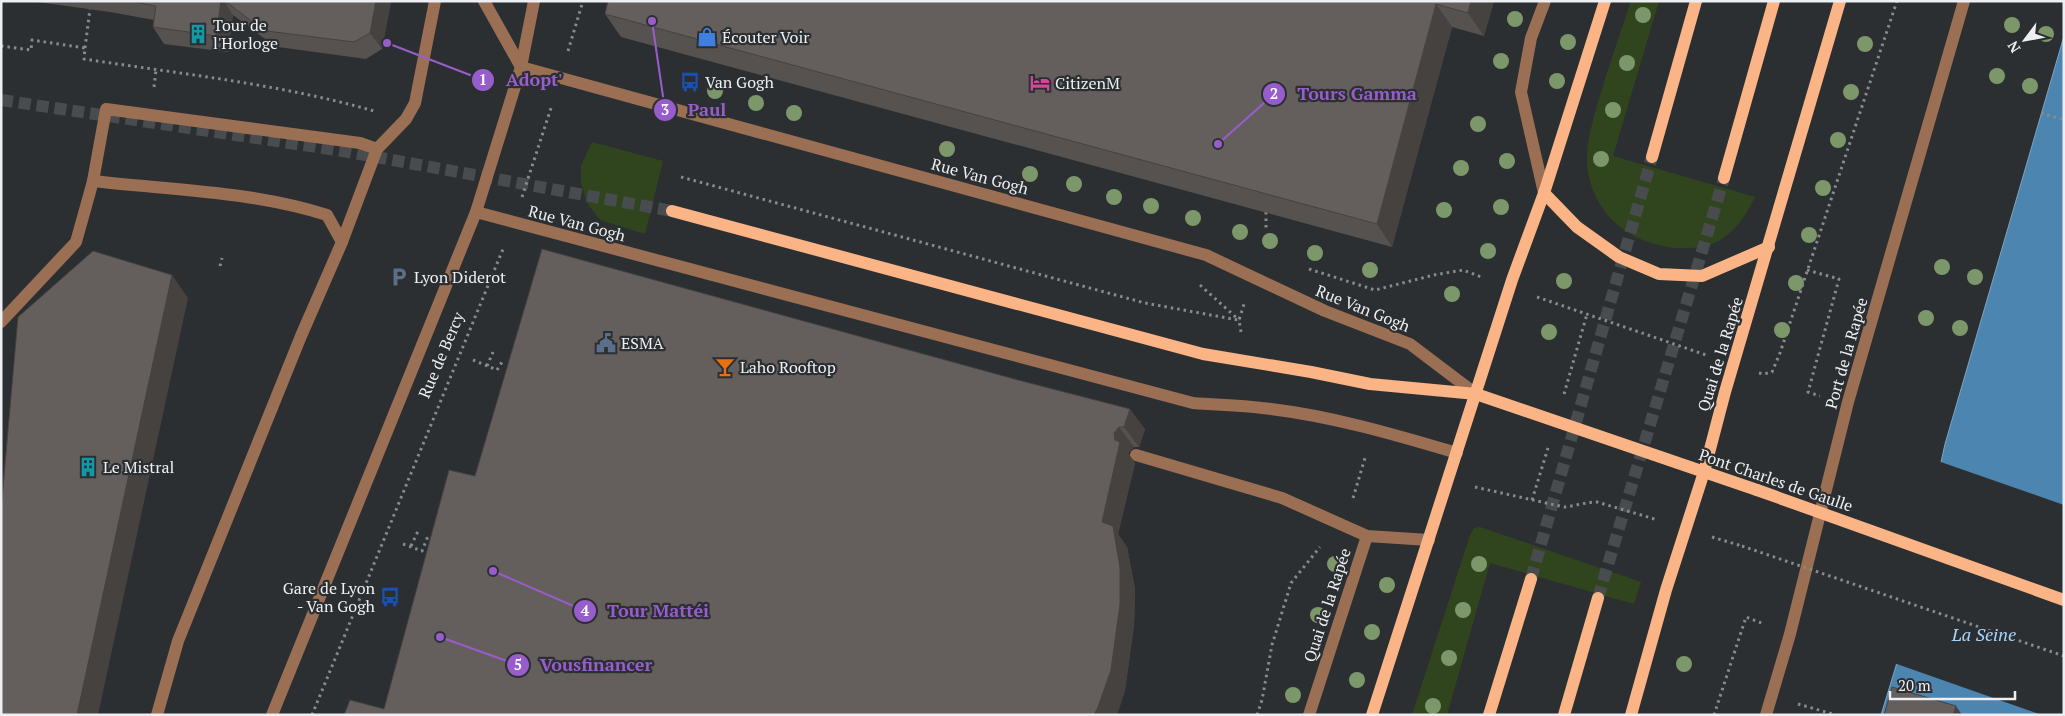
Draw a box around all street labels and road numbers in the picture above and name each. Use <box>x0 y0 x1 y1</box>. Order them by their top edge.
street label: Rue Van Gogh <box>929 152 1032 200</box>
street label: Rue Van Gogh <box>526 199 629 247</box>
street label: Rue Van Gogh <box>1313 279 1414 337</box>
street label: Quai de la Rapée <box>1692 294 1748 414</box>
street label: Port de la Rapée <box>1820 295 1872 411</box>
street label: Rue de Bercy <box>413 308 469 402</box>
street label: Pont Charles de Gaulle <box>1696 443 1856 517</box>
street label: Quai de la Rapée <box>1298 545 1356 665</box>

